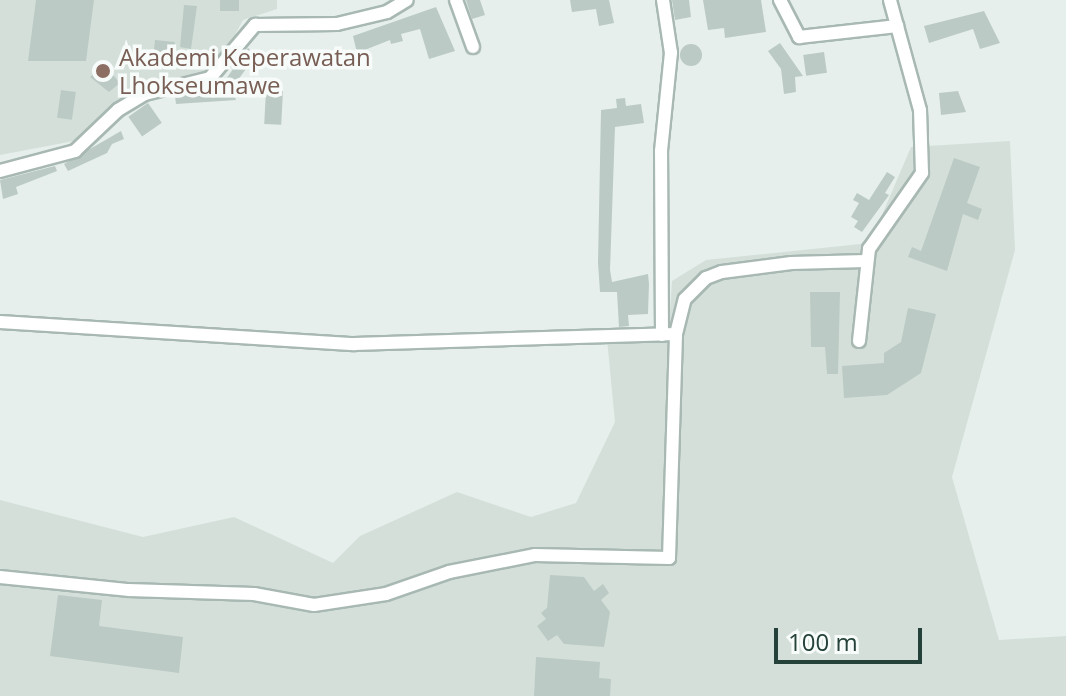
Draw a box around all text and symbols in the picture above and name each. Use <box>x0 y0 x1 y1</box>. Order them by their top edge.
place label: Akademi Keperawatan Lhokseumawe <box>119 43 371 99</box>
marker: Akademi Keperawatan Lhokseumawe <box>94 62 112 80</box>
scale bar <box>778 612 926 662</box>
text: 100 m <box>788 625 858 658</box>

